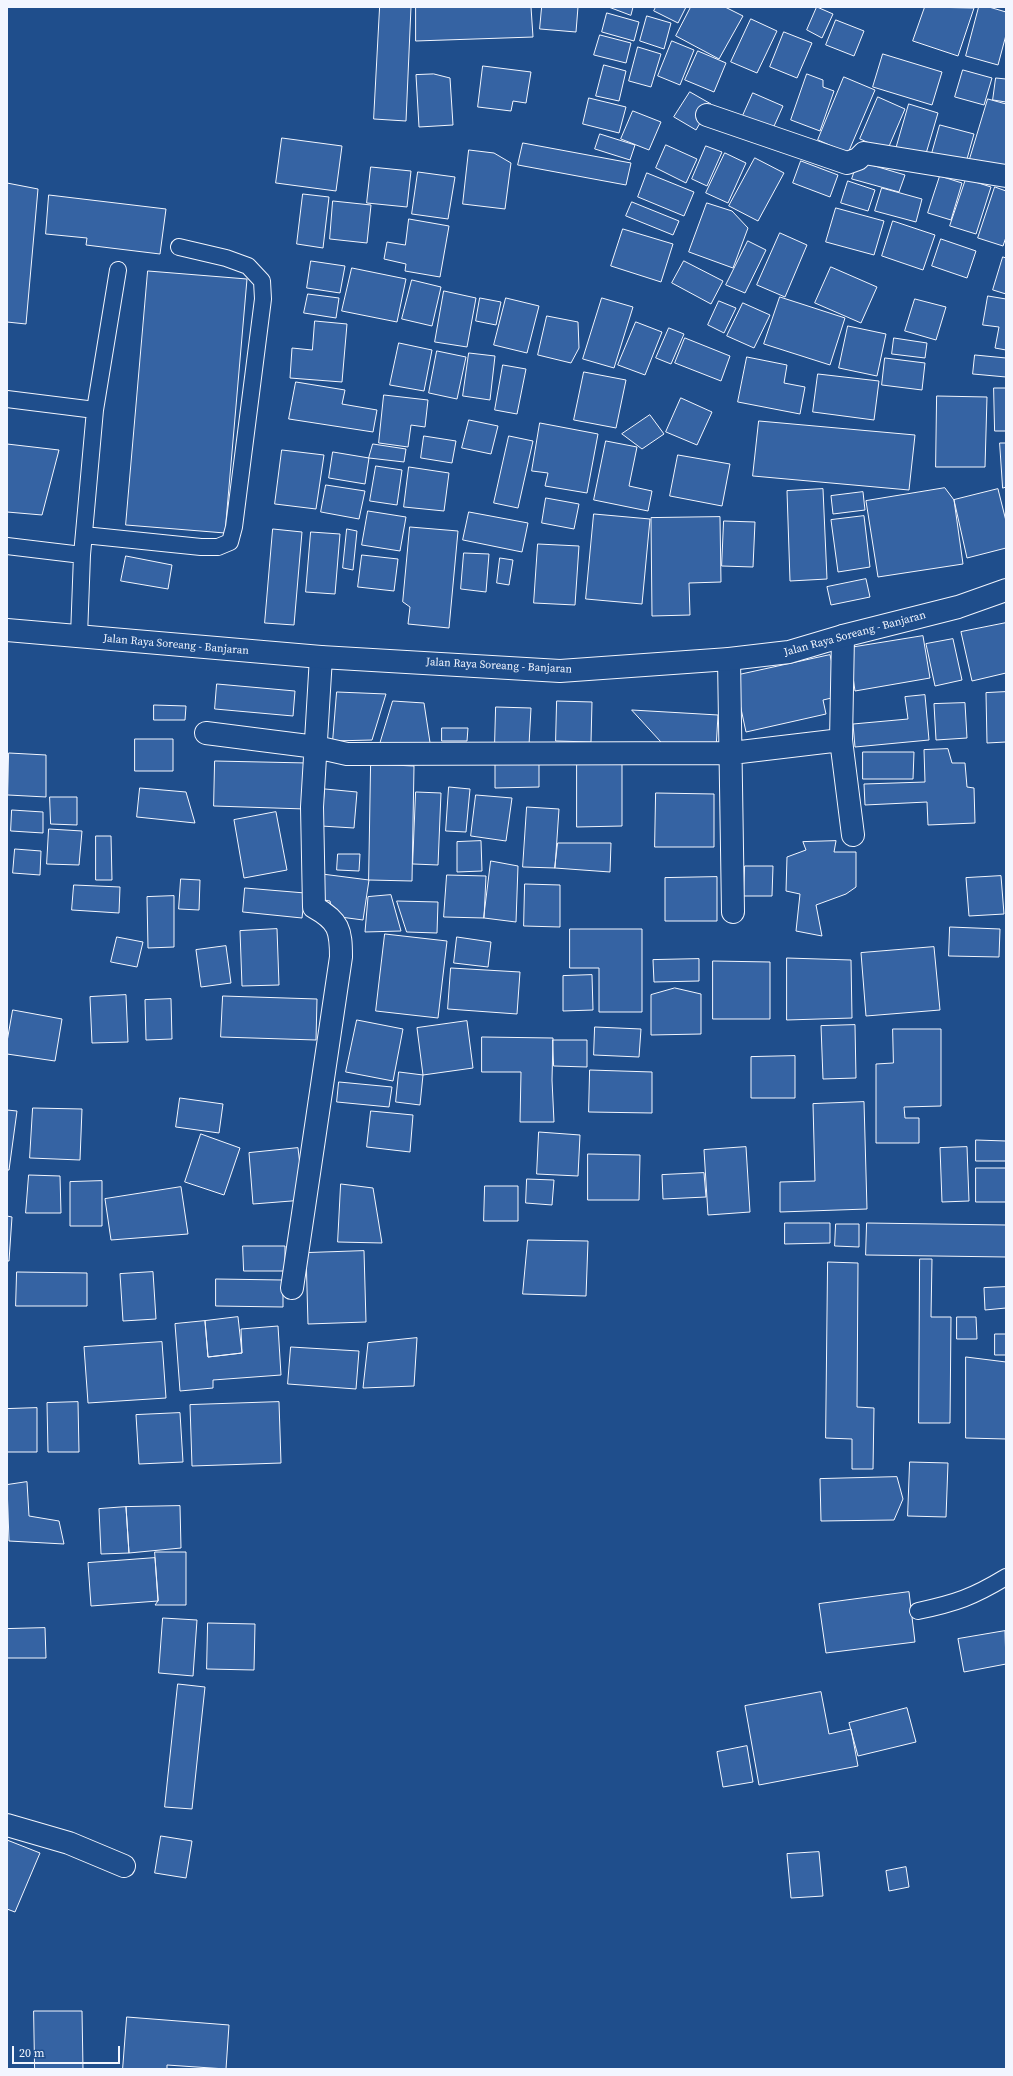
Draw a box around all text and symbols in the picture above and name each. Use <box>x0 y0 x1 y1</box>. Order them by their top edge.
street label: Jalan Raya Soreang - Banjaran <box>783 609 927 659</box>
street label: Jalan Raya Soreang - Banjaran <box>103 632 249 658</box>
street label: Jalan Raya Soreang - Banjaran <box>426 656 572 676</box>
scale bar <box>14 2038 122 2064</box>
text: 20 m <box>19 2045 45 2061</box>

